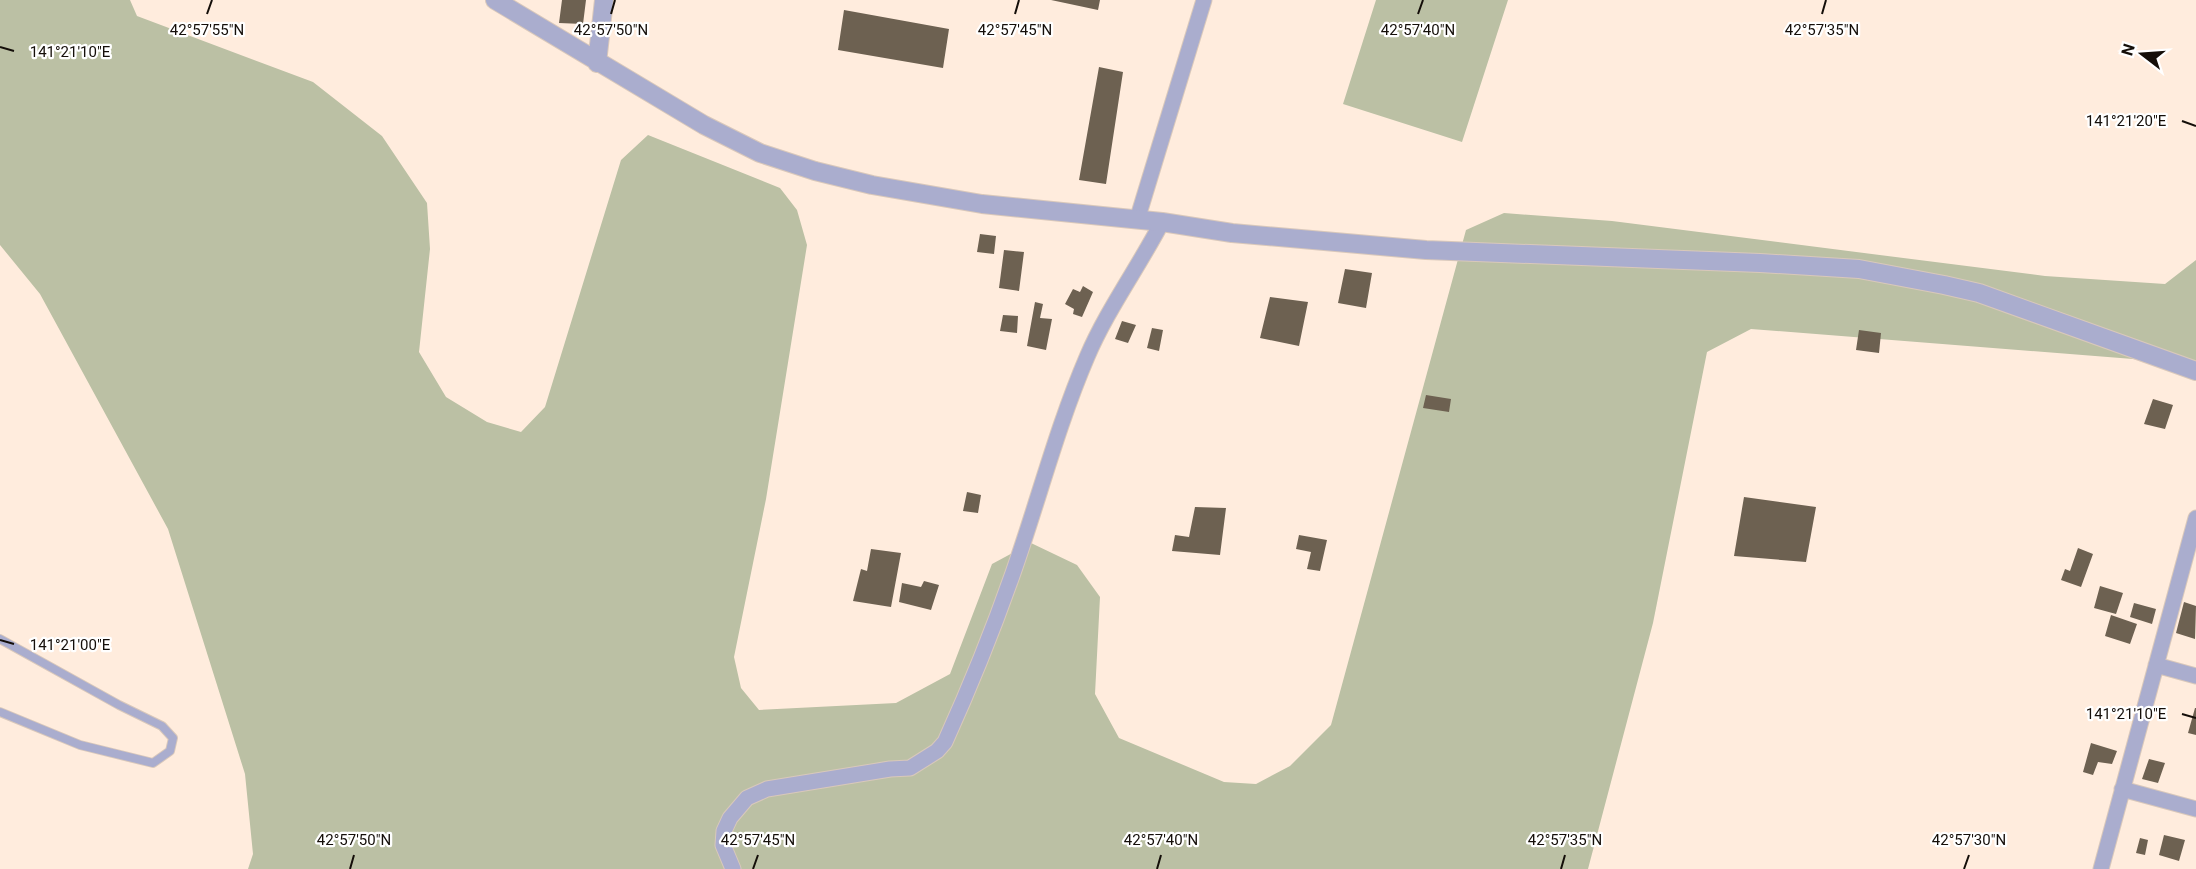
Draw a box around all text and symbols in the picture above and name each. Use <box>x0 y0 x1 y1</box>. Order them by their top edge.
text: 42°57'55"N <box>170 21 244 39</box>
text: 42°57'50"N <box>574 21 648 39</box>
text: 42°57'45"N <box>978 21 1052 39</box>
text: 42°57'40"N <box>1381 21 1455 39</box>
text: 42°57'35"N <box>1785 21 1859 39</box>
north arrow <box>2112 24 2172 84</box>
text: N <box>2117 42 2139 58</box>
text: 141°21'10"E <box>30 43 111 61</box>
text: 141°21'20"E <box>2086 112 2167 130</box>
text: 141°21'00"E <box>30 636 111 654</box>
text: 141°21'10"E <box>2086 705 2167 723</box>
text: 42°57'50"N <box>317 831 391 849</box>
text: 42°57'45"N <box>721 831 795 849</box>
text: 42°57'40"N <box>1124 831 1198 849</box>
text: 42°57'35"N <box>1528 831 1602 849</box>
text: 42°57'30"N <box>1932 831 2006 849</box>

